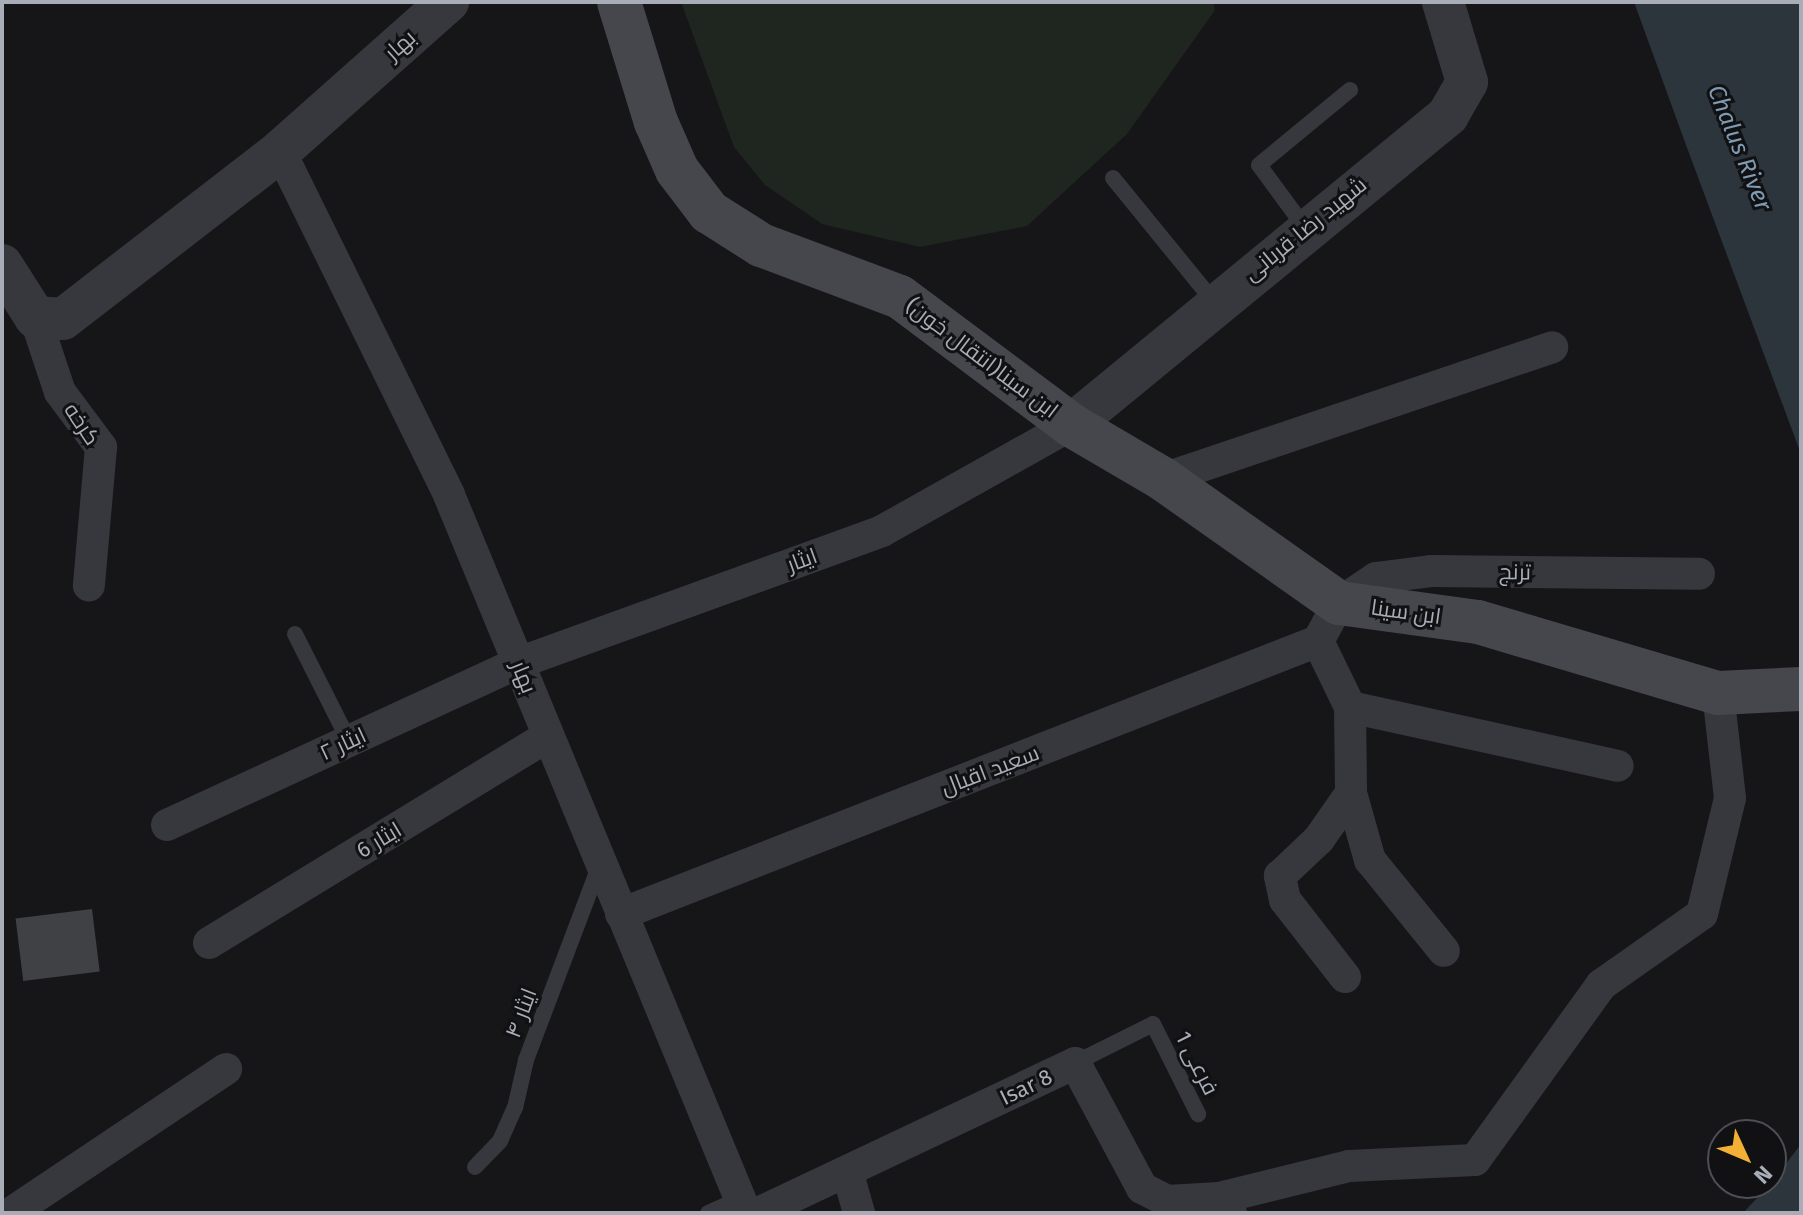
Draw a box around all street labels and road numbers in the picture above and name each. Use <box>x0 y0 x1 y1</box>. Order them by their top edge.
street label: بهار <box>379 24 421 66</box>
street label: شهید رضا قربانی <box>1238 171 1372 287</box>
street label: ابن سینا(انتقال خون) <box>901 292 1063 424</box>
street label: کرخه <box>58 398 106 450</box>
street label: ایثار <box>783 542 821 578</box>
street label: ترنج <box>1499 559 1531 585</box>
street label: ابن سینا <box>1369 594 1443 630</box>
street label: بهار <box>506 657 542 697</box>
street label: ایثار ۲ <box>316 722 370 766</box>
street label: سعید اقبال <box>937 739 1043 801</box>
street label: ایثار 6 <box>352 816 406 864</box>
street label: ایثار ۴ <box>500 984 542 1042</box>
street label: فرعی 1 <box>1170 1027 1224 1099</box>
street label: Isar 8 <box>996 1063 1056 1111</box>

